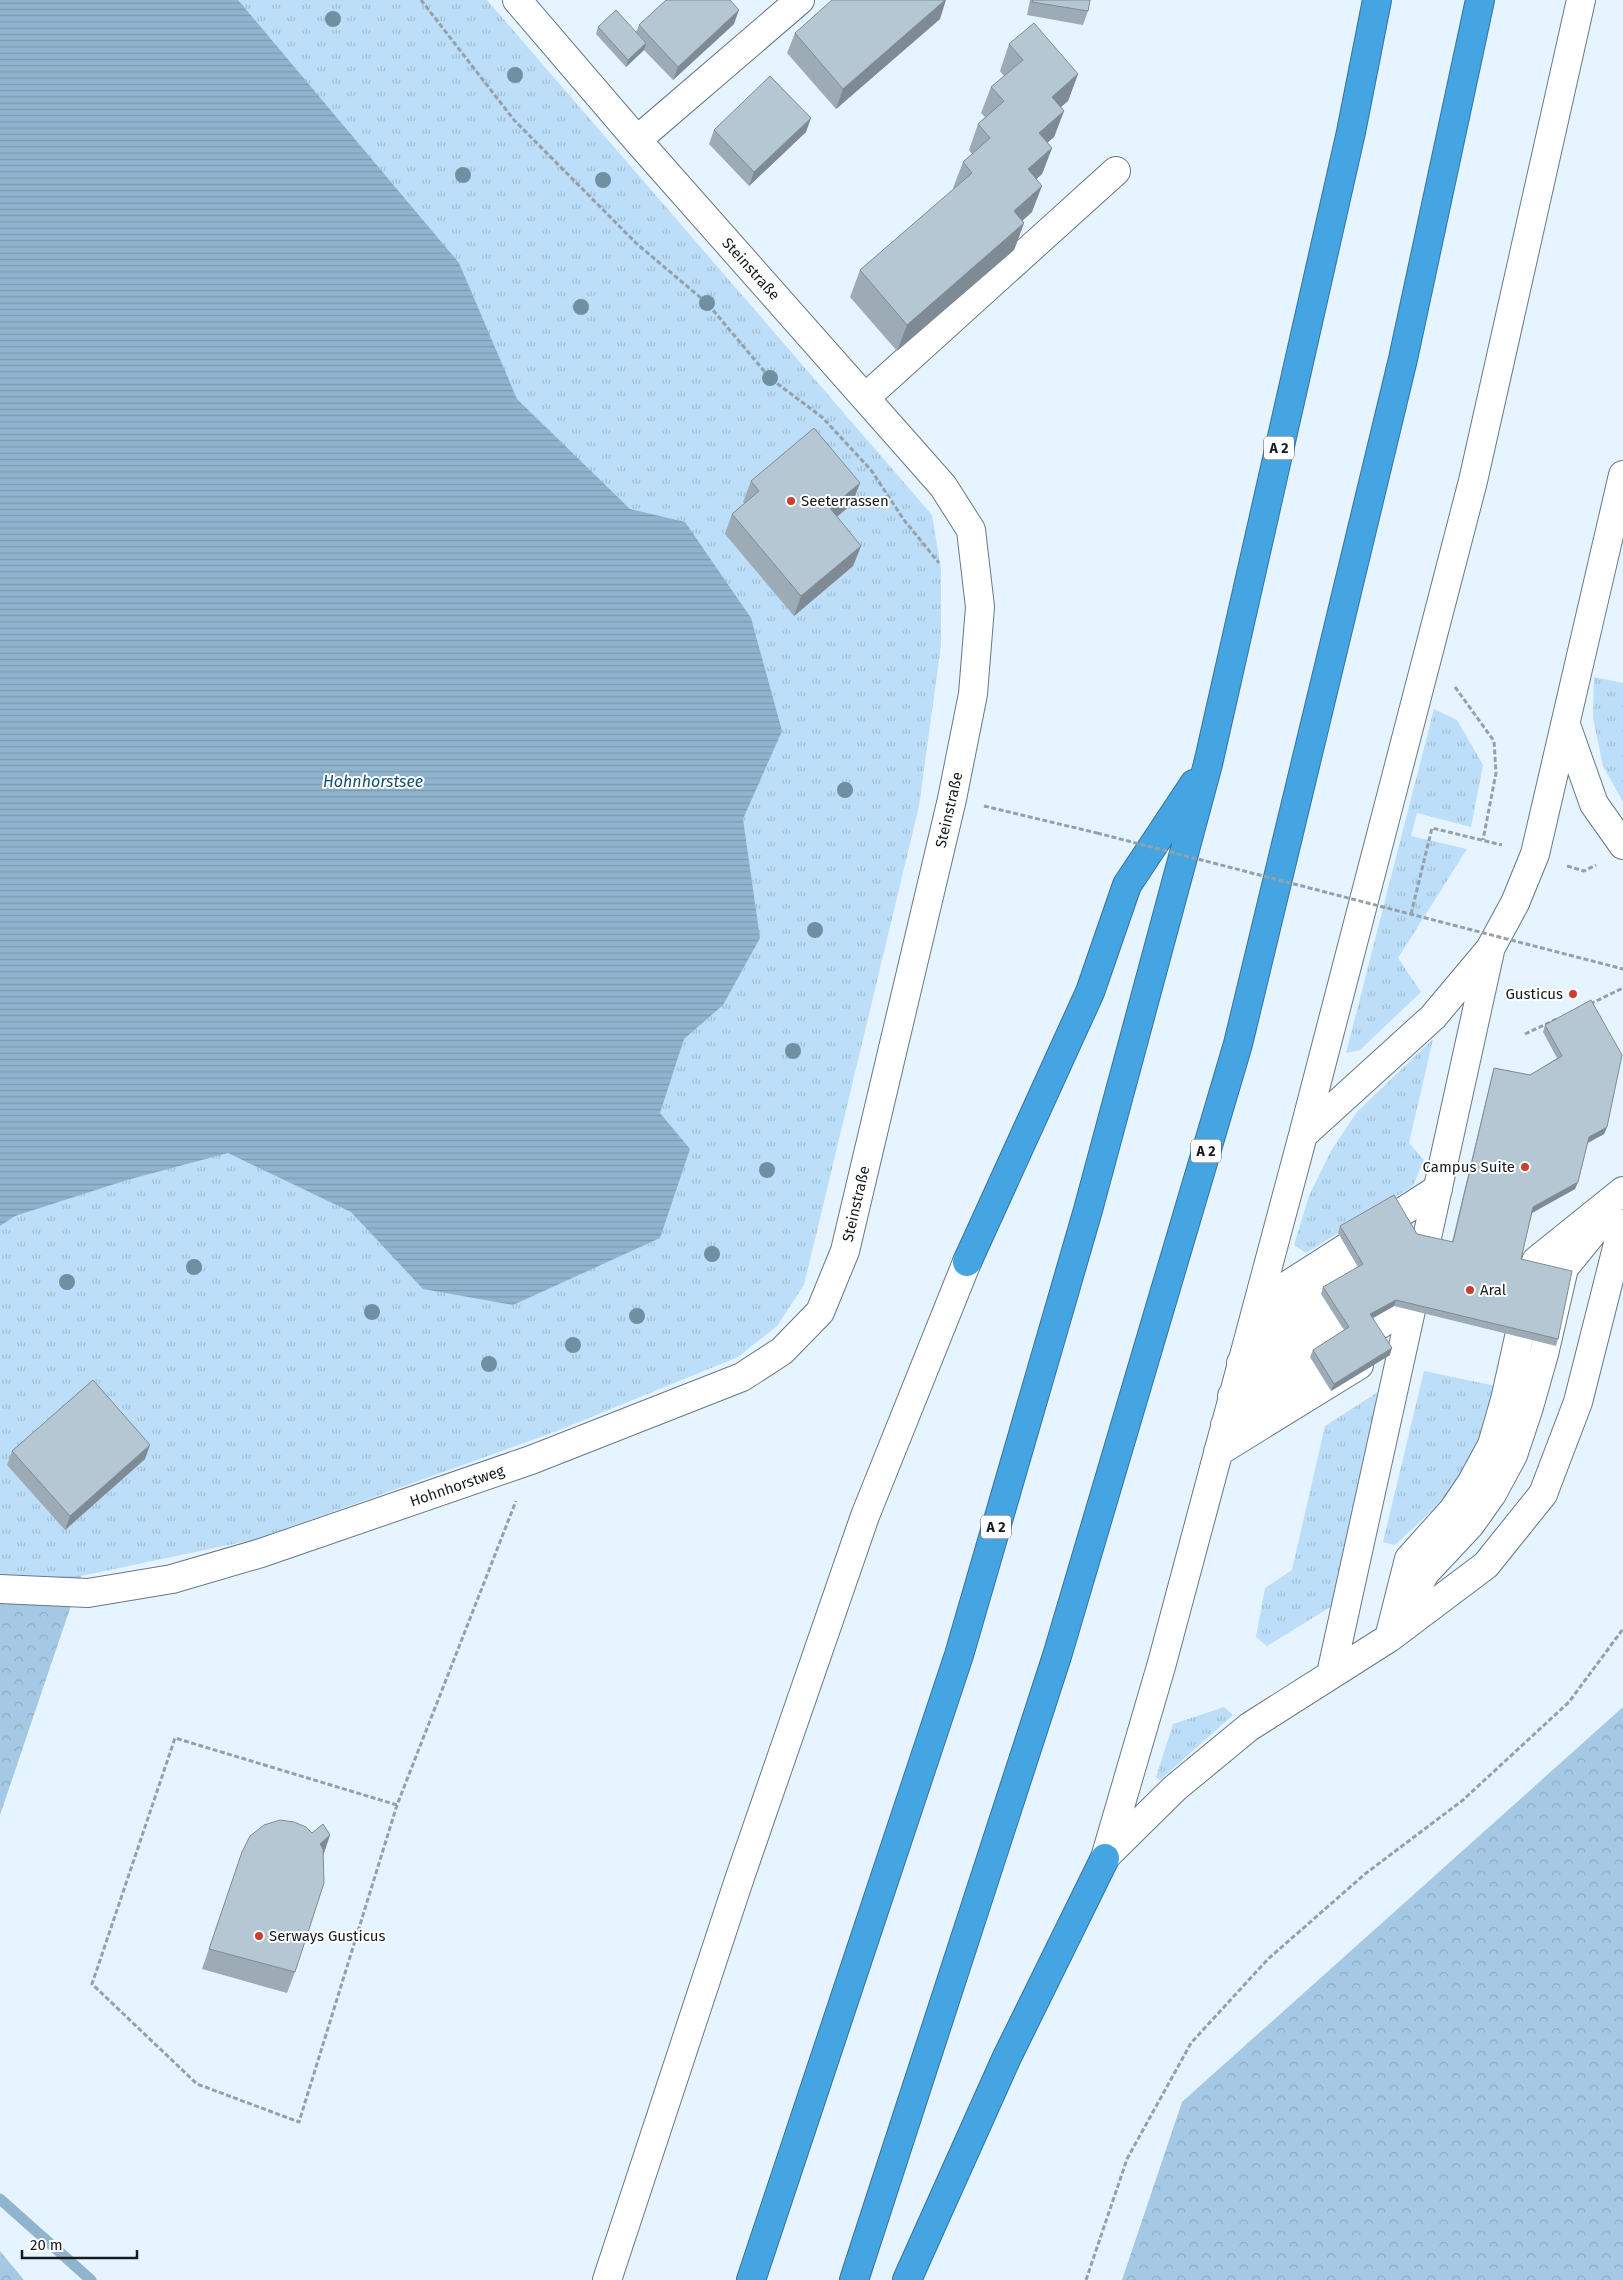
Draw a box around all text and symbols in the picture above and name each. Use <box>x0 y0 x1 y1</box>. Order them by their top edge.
street label: Steinstraße <box>718 234 784 304</box>
road number: A 2 <box>1264 436 1294 459</box>
place label: Seeterrassen <box>801 492 889 510</box>
marker: Seeterrassen <box>785 495 797 507</box>
street label: Steinstraße <box>932 770 966 850</box>
water label: Hohnhorstsee <box>323 772 423 791</box>
place label: Gusticus <box>1505 985 1563 1003</box>
marker: Gusticus <box>1567 988 1579 1000</box>
road number: A 2 <box>1191 1140 1221 1162</box>
place label: Campus Suite <box>1423 1158 1515 1176</box>
marker: Campus Suite <box>1519 1161 1531 1173</box>
street label: Steinstraße <box>839 1164 873 1244</box>
place label: Aral <box>1480 1281 1507 1299</box>
marker: Aral <box>1464 1284 1476 1296</box>
street label: Hohnhorstweg <box>407 1461 507 1511</box>
road number: A 2 <box>981 1515 1011 1538</box>
place label: Serways Gusticus <box>269 1927 386 1945</box>
marker: Serways Gusticus <box>253 1930 265 1942</box>
scale bar <box>22 2228 138 2260</box>
text: 20 m <box>30 2236 63 2254</box>

